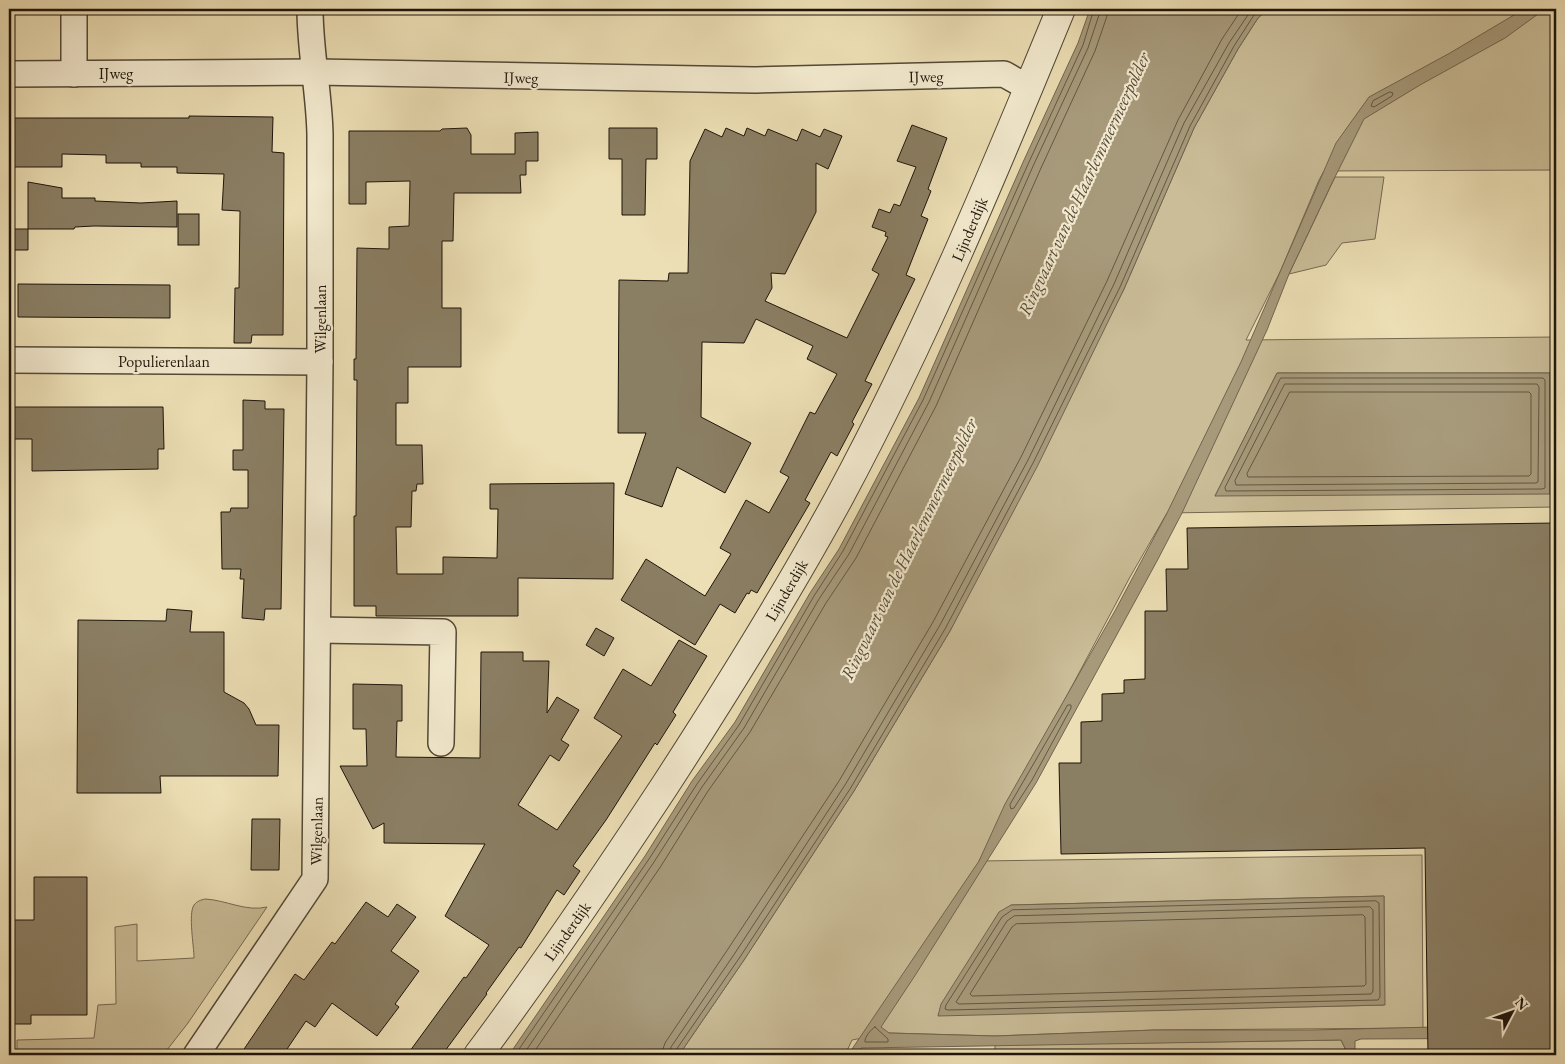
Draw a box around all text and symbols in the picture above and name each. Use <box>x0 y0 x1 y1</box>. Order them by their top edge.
water label: Ringvaart van de Haarlemmermeerpolder <box>1012 47 1156 319</box>
street label: IJweg <box>99 63 134 84</box>
street label: IJweg <box>909 66 945 87</box>
street label: IJweg <box>503 67 540 88</box>
street label: Lijnderdijk <box>946 193 993 265</box>
street label: Wilgenlaan <box>310 284 331 353</box>
street label: Populierenlaan <box>118 351 210 372</box>
water label: Ringvaart van de Haarlemmermeerpolder <box>835 413 983 684</box>
street label: Lijnderdijk <box>760 555 813 625</box>
street label: Wilgenlaan <box>305 796 328 866</box>
street label: Lijnderdijk <box>539 897 596 965</box>
north arrow <box>1488 986 1538 1036</box>
text: N <box>1511 993 1533 1014</box>

